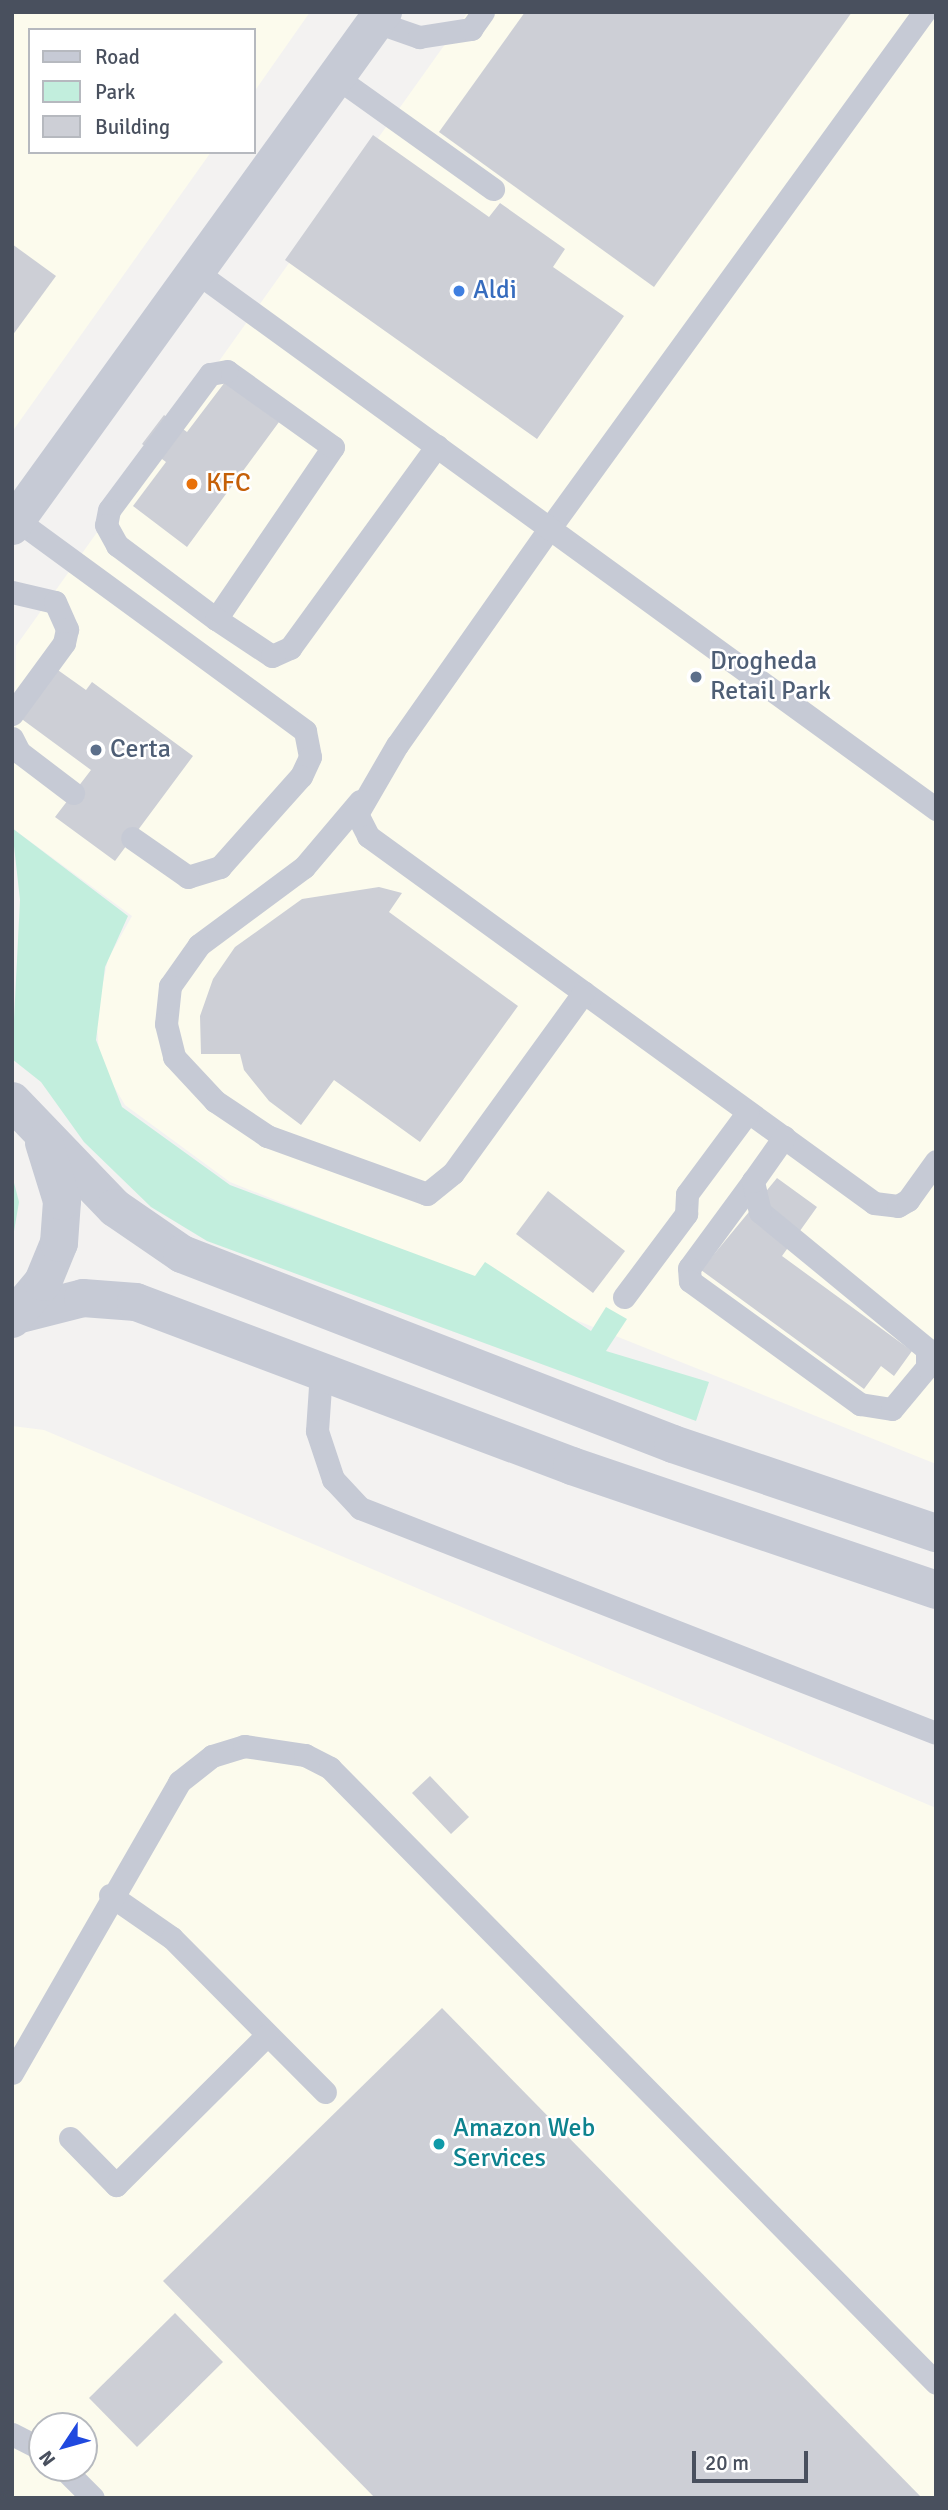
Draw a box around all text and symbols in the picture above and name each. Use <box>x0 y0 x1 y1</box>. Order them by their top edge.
legend <box>28 28 256 154</box>
text: Road <box>95 44 140 70</box>
text: Park <box>95 79 135 105</box>
text: Building <box>95 114 170 140</box>
place label: Aldi <box>473 275 517 307</box>
marker: Aldi <box>451 283 467 299</box>
place label: KFC <box>206 468 251 500</box>
marker: KFC <box>184 476 200 492</box>
place label: Drogheda Retail Park <box>710 646 831 708</box>
marker: Drogheda Retail Park <box>688 669 704 685</box>
place label: Certa <box>110 734 171 766</box>
marker: Certa <box>88 742 104 758</box>
place label: Amazon Web Services <box>453 2113 595 2174</box>
marker: Amazon Web Services <box>431 2136 447 2152</box>
north arrow <box>28 2412 98 2482</box>
scale bar <box>696 2436 811 2480</box>
text: N <box>34 2446 61 2471</box>
text: 20 m <box>705 2450 749 2476</box>

